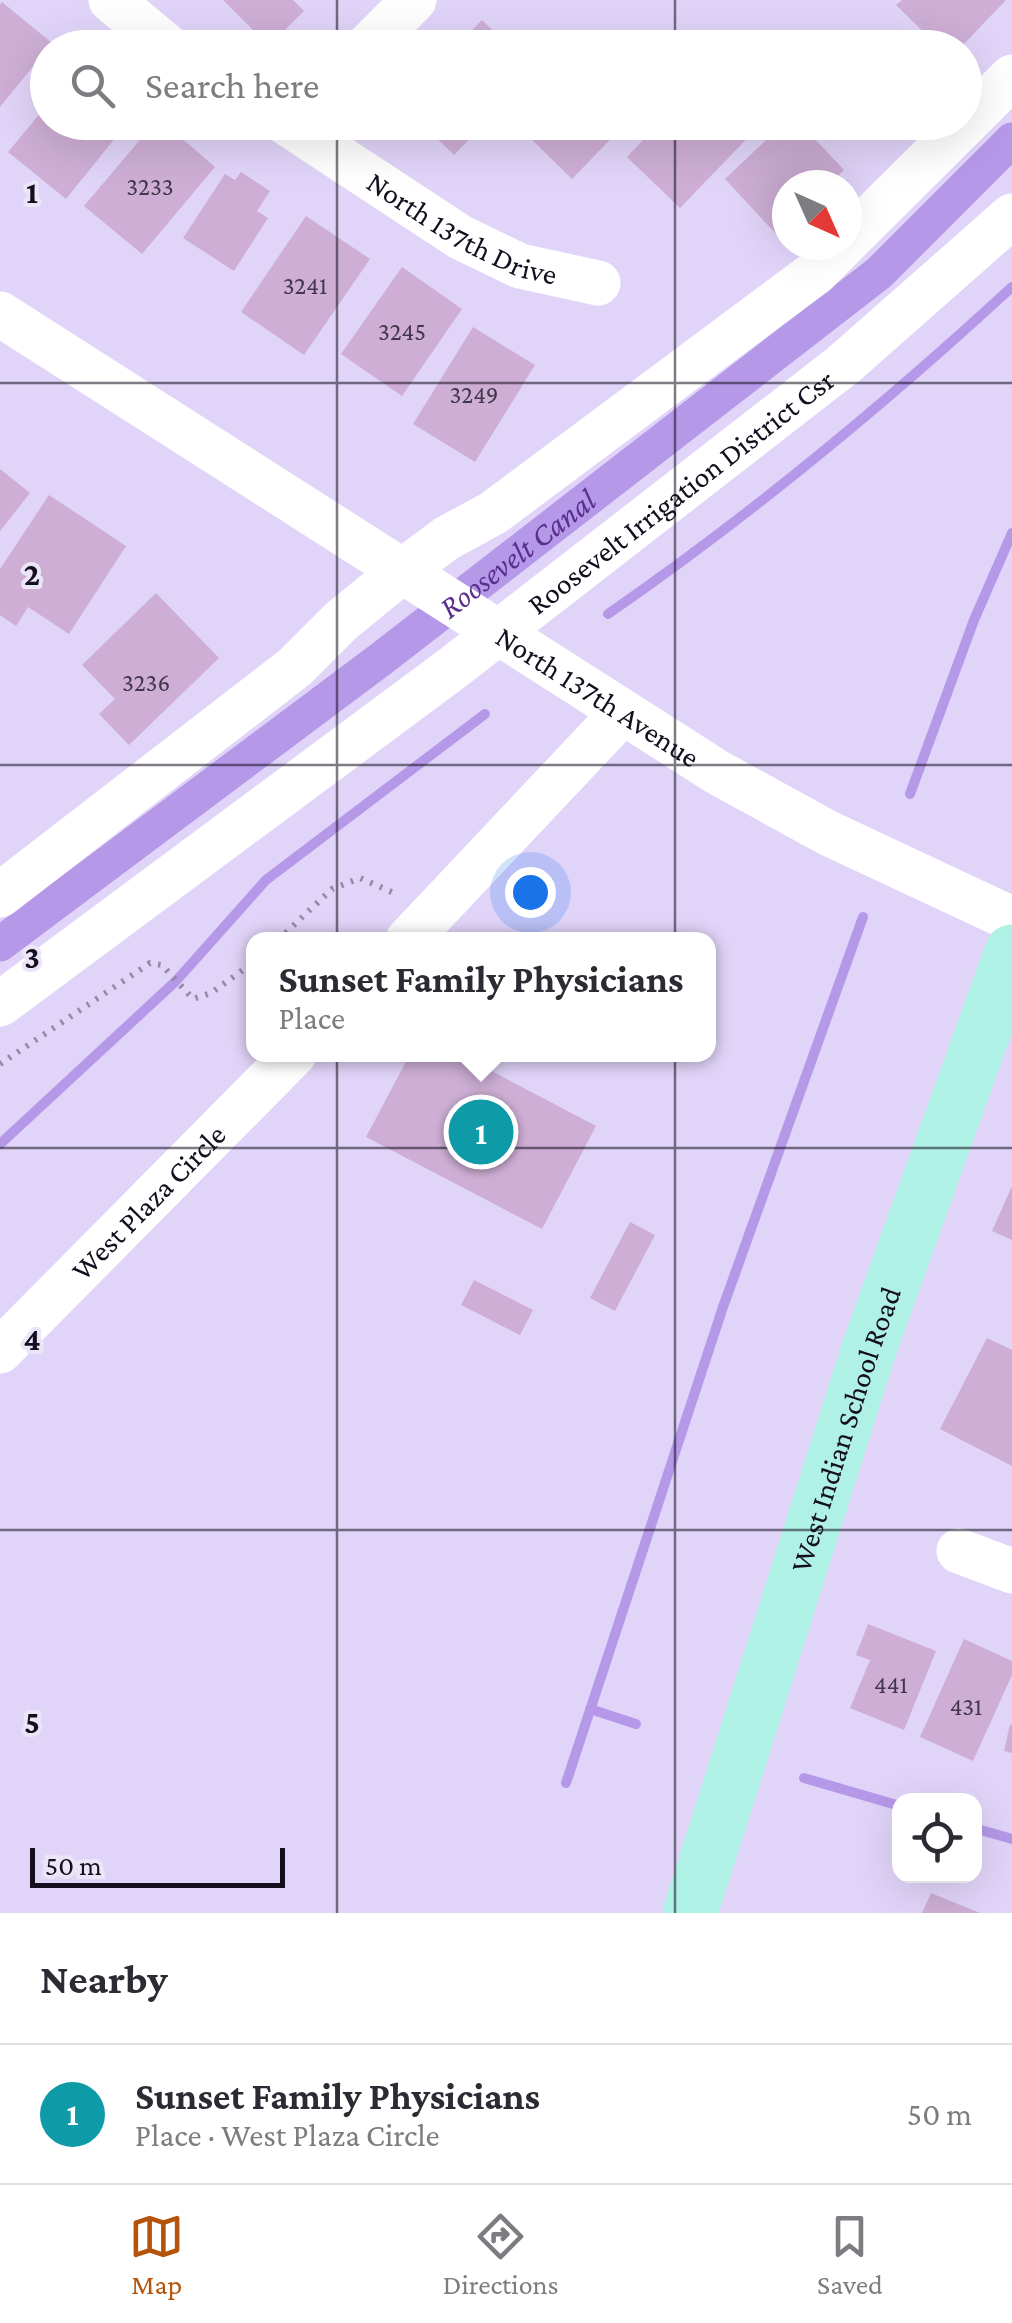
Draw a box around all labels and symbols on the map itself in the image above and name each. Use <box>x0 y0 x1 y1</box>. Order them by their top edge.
street label: North 137th Drive <box>361 164 560 290</box>
north arrow <box>772 170 862 260</box>
house number: 3233 <box>126 173 174 200</box>
text: 1 <box>26 174 38 210</box>
house number: 3241 <box>283 272 327 299</box>
house number: 3245 <box>378 318 426 345</box>
street label: Roosevelt Irrigation District Csr <box>521 362 840 620</box>
house number: 3249 <box>450 381 498 408</box>
water label: Roosevelt Canal <box>432 481 603 625</box>
text: 2 <box>24 556 40 592</box>
street label: North 137th Avenue <box>491 619 706 773</box>
house number: 3236 <box>122 669 170 696</box>
your location <box>505 867 556 918</box>
text: 3 <box>24 939 40 975</box>
pin: 1 <box>448 1094 514 1170</box>
street label: West Plaza Circle <box>64 1117 232 1286</box>
street label: West Indian School Road <box>783 1282 907 1576</box>
text: 4 <box>23 1321 41 1357</box>
house number: 441 <box>874 1671 908 1698</box>
house number: 431 <box>950 1693 982 1720</box>
text: 5 <box>24 1704 40 1740</box>
scale bar <box>30 1843 285 1888</box>

